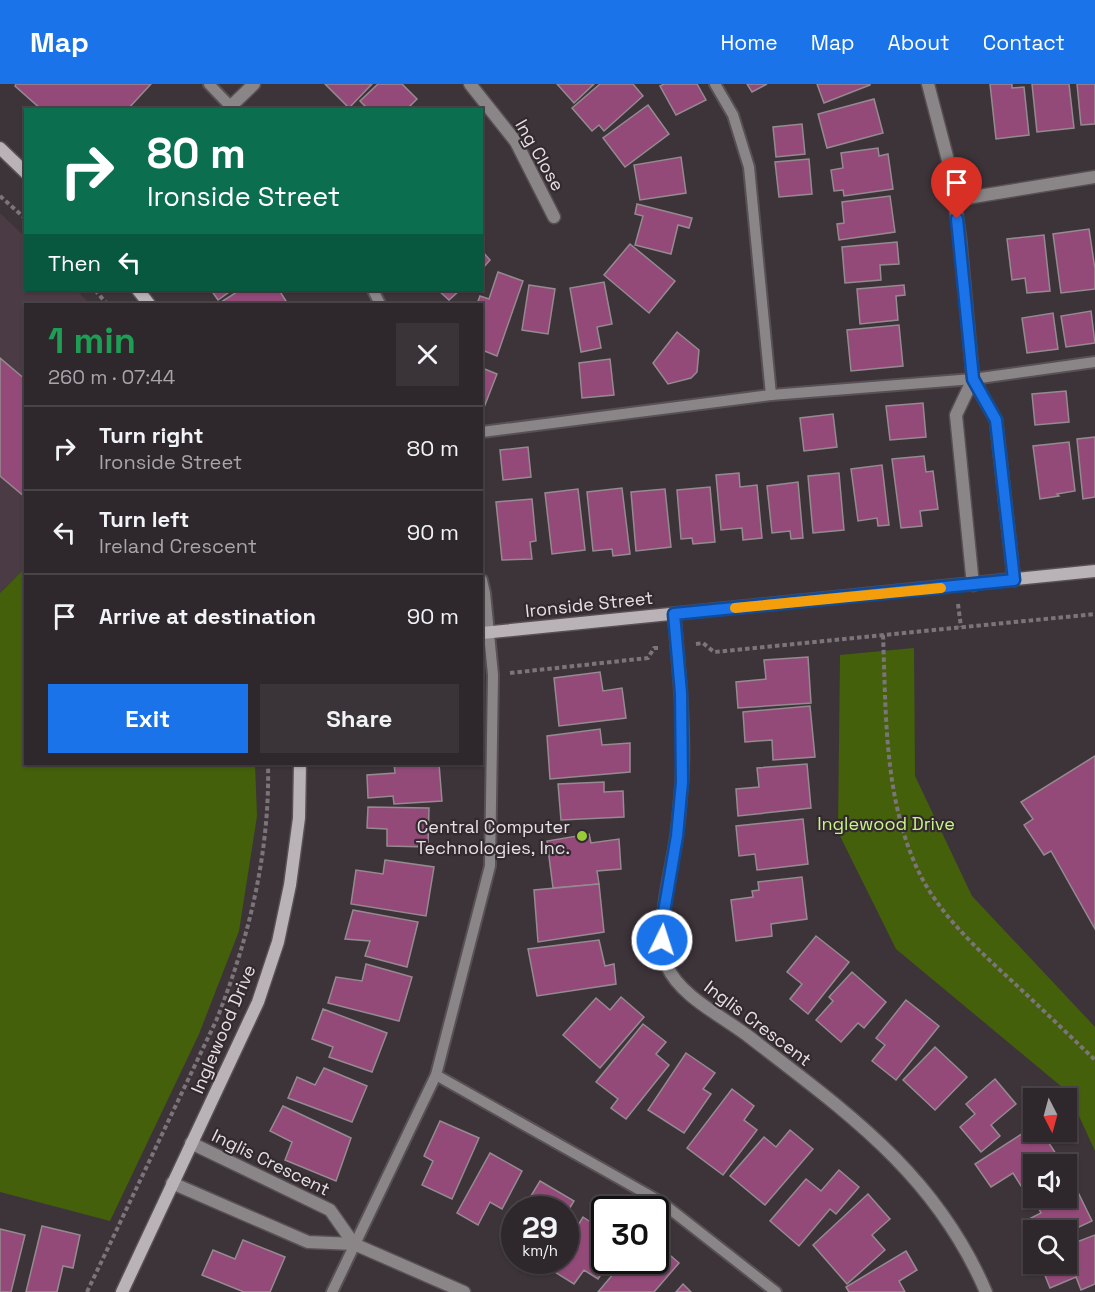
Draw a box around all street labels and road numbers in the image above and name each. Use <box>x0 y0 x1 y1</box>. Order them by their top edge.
street label: Ing Close <box>510 115 570 195</box>
street label: Ironside Street <box>524 586 654 622</box>
street label: Inglewood Drive <box>186 961 260 1097</box>
street label: Inglis Crescent <box>700 975 816 1071</box>
street label: Inglis Crescent <box>208 1123 334 1201</box>

